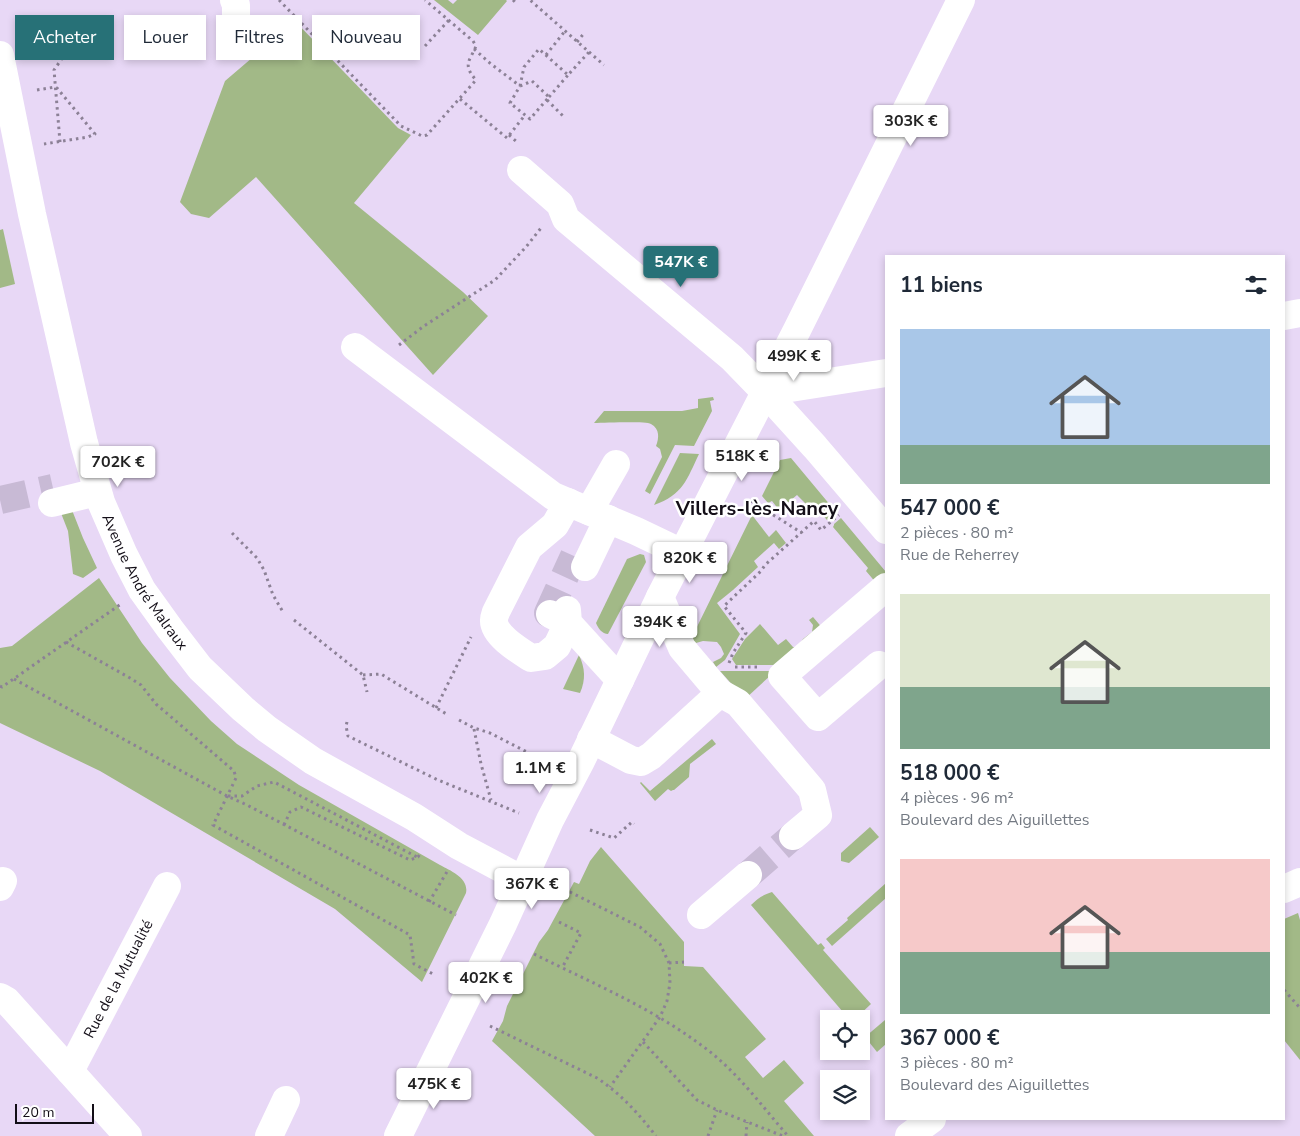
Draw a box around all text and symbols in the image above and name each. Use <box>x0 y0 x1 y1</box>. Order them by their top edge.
chip: Acheter <box>15 15 114 60</box>
chip: Louer <box>124 15 206 60</box>
chip: Filtres <box>216 15 302 60</box>
chip: Nouveau <box>312 15 420 60</box>
pin: 303K € <box>870 104 952 147</box>
text: 303K € <box>884 110 938 132</box>
pin: 547K € <box>640 246 722 288</box>
text: 547K € <box>654 251 708 273</box>
text: 11 biens <box>900 271 983 299</box>
icon: filters <box>1242 271 1270 299</box>
pin: 499K € <box>753 340 835 382</box>
text: 499K € <box>767 345 821 367</box>
icon: home <box>1040 362 1130 452</box>
pin: 518K € <box>701 440 783 482</box>
text: 518K € <box>715 445 769 467</box>
pin: 702K € <box>77 446 159 488</box>
text: 702K € <box>91 451 145 473</box>
text: 547 000 € <box>900 494 1000 522</box>
district label: Villers-lès-Nancy <box>675 495 839 522</box>
street label: Avenue André Malraux <box>97 511 193 654</box>
text: 2 pièces · 80 m² <box>900 522 1014 544</box>
pin: 820K € <box>649 542 731 584</box>
text: Rue de Reherrey <box>900 544 1019 566</box>
text: 820K € <box>663 547 717 569</box>
pin: 394K € <box>619 606 701 648</box>
text: 394K € <box>633 611 687 633</box>
icon: home <box>1040 627 1130 717</box>
pin: 1.1M € <box>499 752 581 794</box>
text: 1.1M € <box>515 757 565 779</box>
text: 518 000 € <box>900 759 1000 787</box>
text: 4 pièces · 96 m² <box>900 787 1014 809</box>
text: Boulevard des Aiguillettes <box>900 809 1089 831</box>
pin: 367K € <box>491 868 573 910</box>
text: 367K € <box>505 873 559 895</box>
icon: home <box>1040 892 1130 982</box>
street label: Rue de la Mutualité <box>79 916 158 1042</box>
pin: 402K € <box>445 962 527 1004</box>
text: 402K € <box>459 967 513 989</box>
map controls <box>820 1010 870 1120</box>
button: locate <box>820 1010 870 1060</box>
text: 367 000 € <box>900 1024 1000 1052</box>
text: 3 pièces · 80 m² <box>900 1052 1014 1074</box>
pin: 475K € <box>393 1068 475 1110</box>
button: layers <box>820 1070 870 1120</box>
text: 475K € <box>407 1073 461 1095</box>
text: Boulevard des Aiguillettes <box>900 1074 1089 1096</box>
scale bar <box>15 1101 94 1124</box>
text: 20 m <box>22 1103 54 1122</box>

